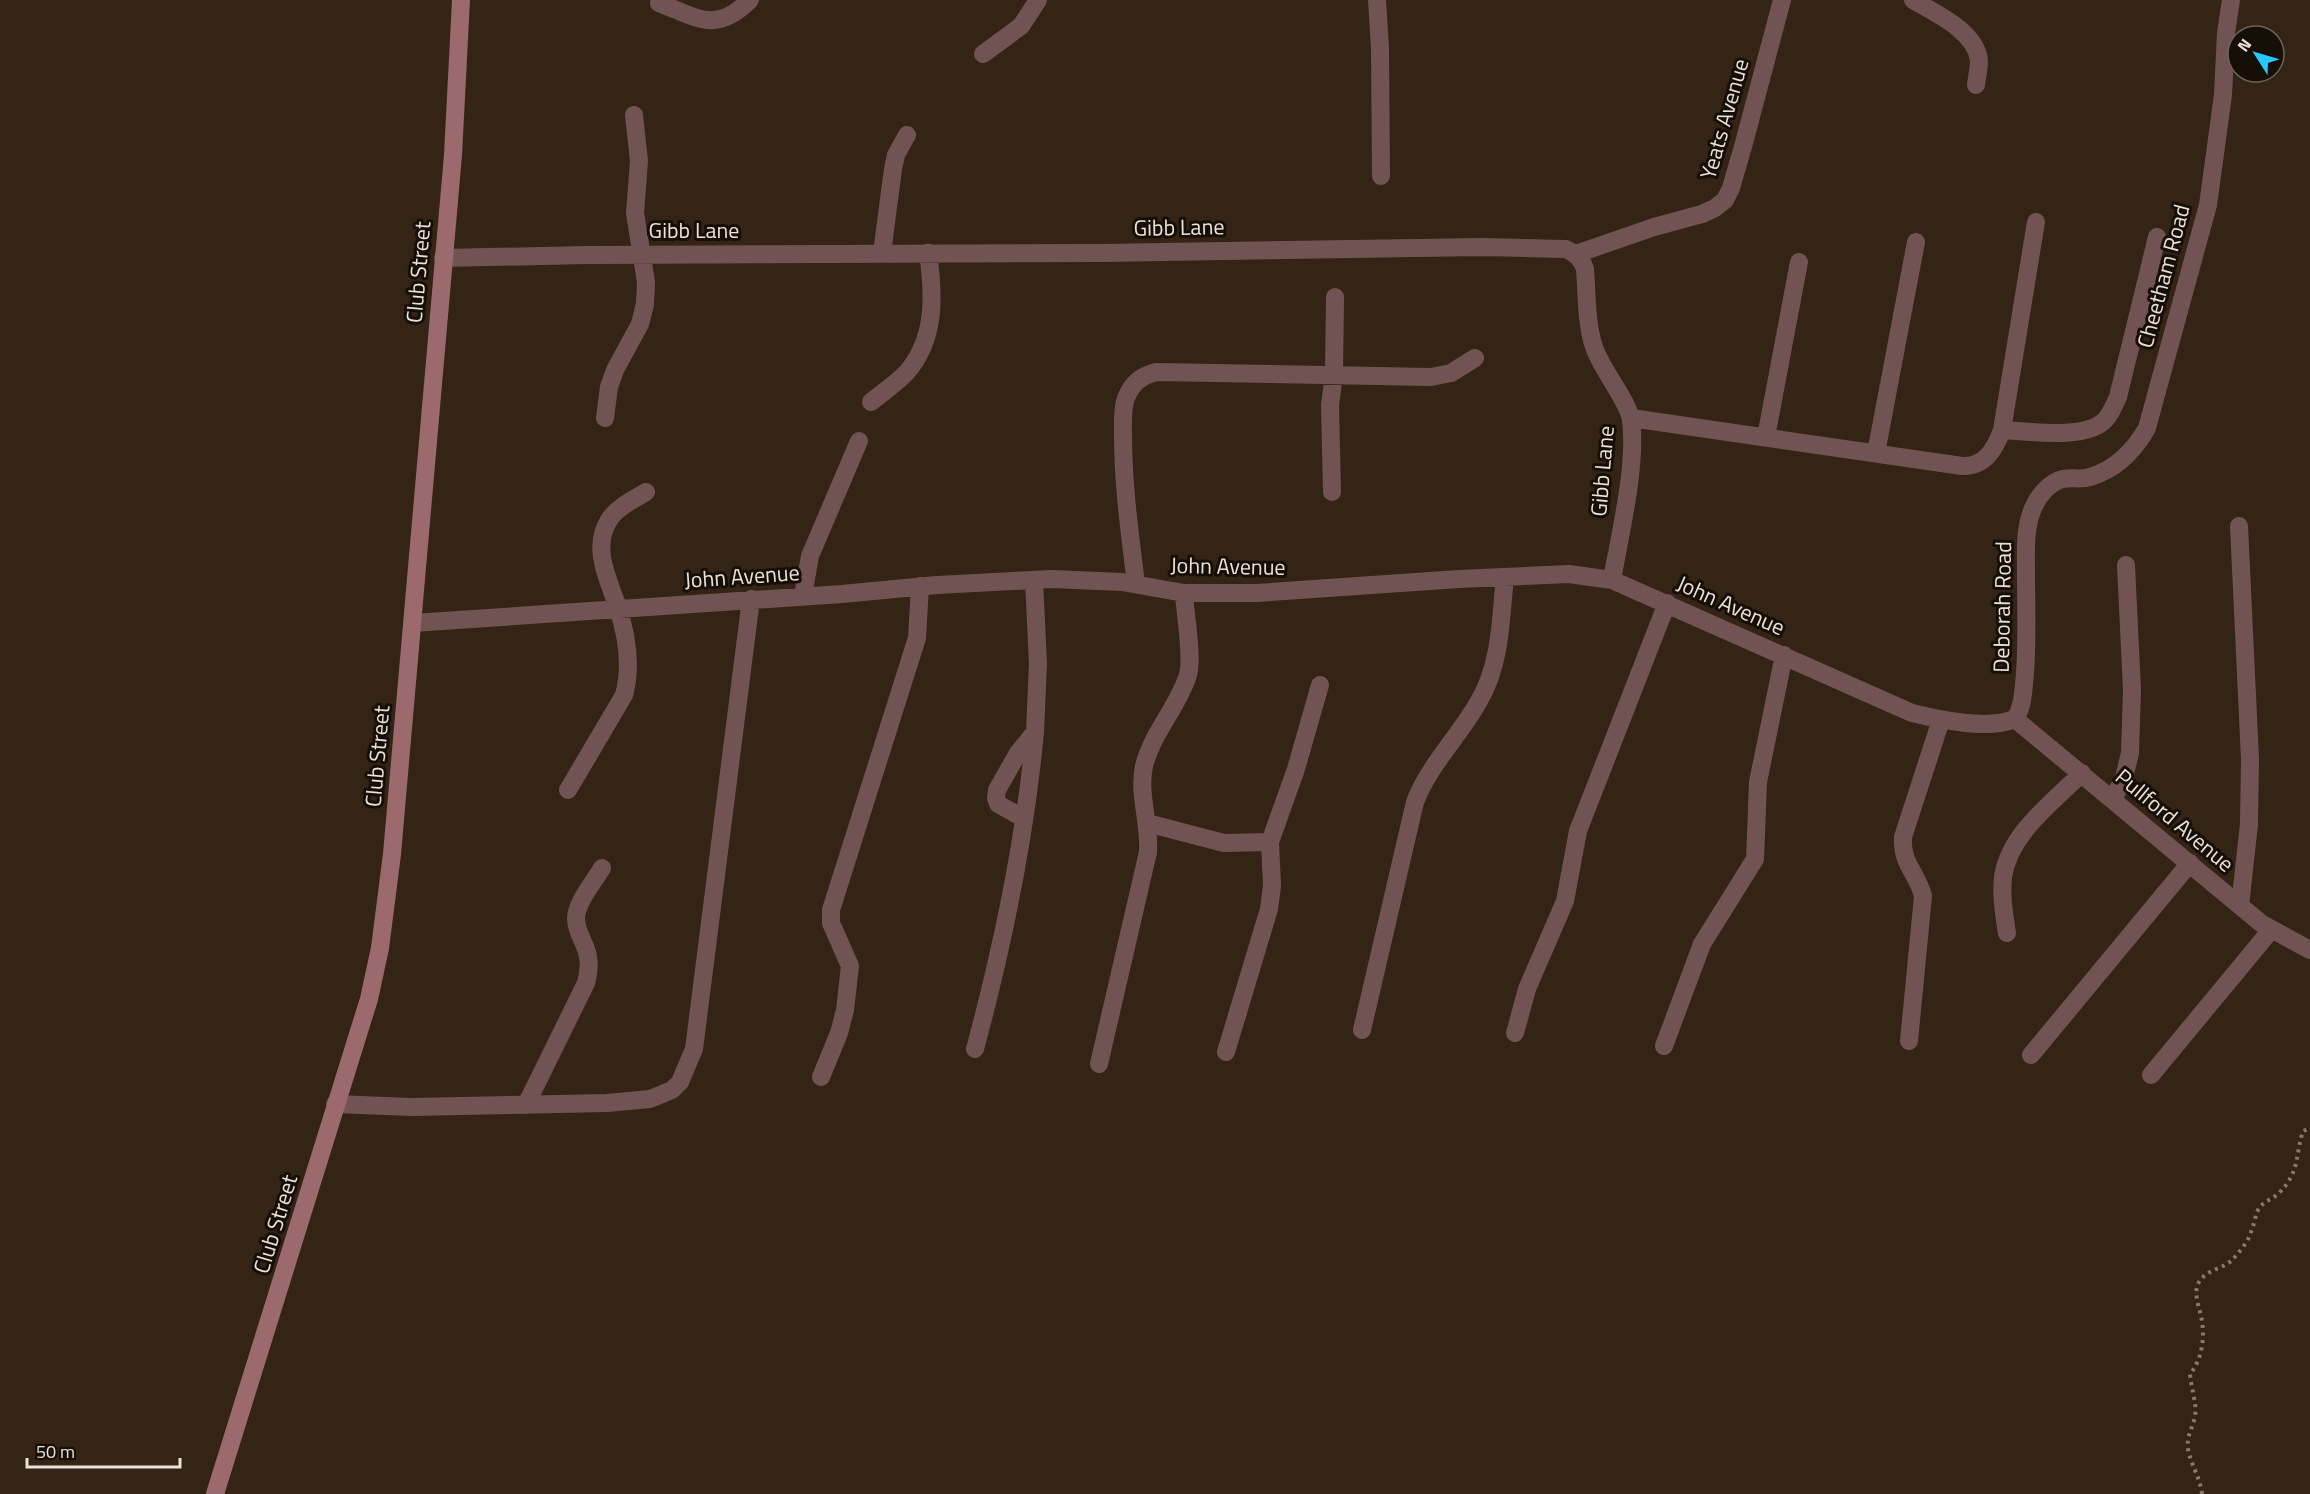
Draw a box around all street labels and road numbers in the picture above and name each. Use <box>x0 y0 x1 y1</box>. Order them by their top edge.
street label: Yeats Avenue <box>1691 55 1757 183</box>
street label: Cheetham Road <box>2128 200 2198 352</box>
street label: Gibb Lane <box>1133 209 1225 245</box>
street label: Gibb Lane <box>649 213 739 247</box>
street label: Club Street <box>397 220 439 324</box>
street label: Gibb Lane <box>1581 424 1623 518</box>
street label: Deborah Road <box>1984 541 2020 673</box>
street label: John Avenue <box>1170 548 1286 584</box>
street label: John Avenue <box>683 555 801 597</box>
street label: John Avenue <box>1671 566 1791 644</box>
street label: Club Street <box>356 704 398 808</box>
street label: Pullford Avenue <box>2108 760 2242 880</box>
street label: Club Street <box>244 1170 306 1278</box>

